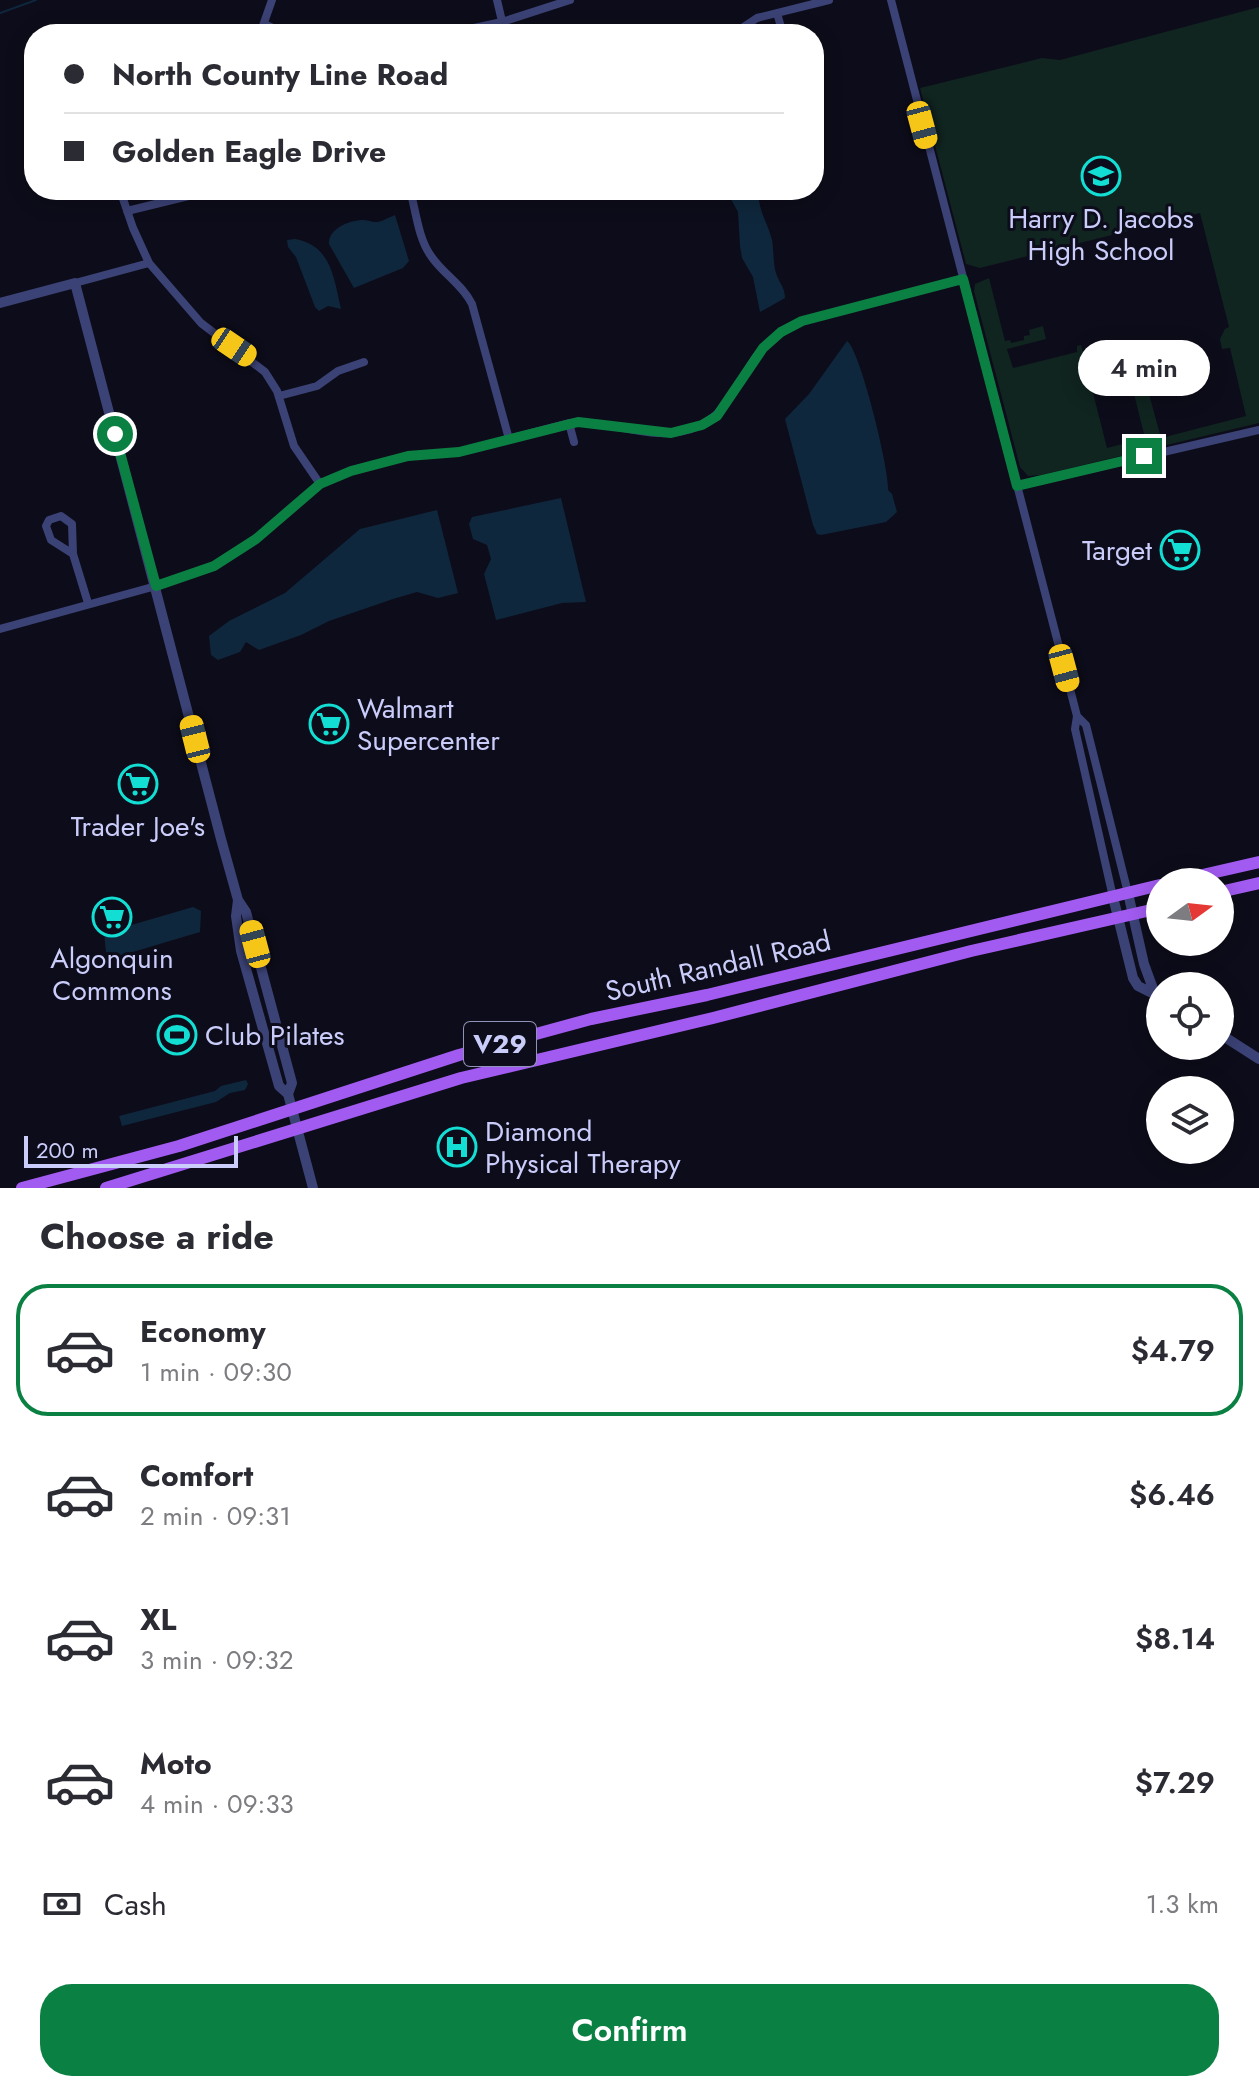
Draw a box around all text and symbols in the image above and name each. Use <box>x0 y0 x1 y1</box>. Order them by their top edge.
text: North County Line Road <box>112 53 448 96</box>
car <box>904 99 940 151</box>
text: Golden Eagle Drive <box>112 130 386 173</box>
school or university icon: Harry D. Jacobs High School <box>1080 155 1122 197</box>
place label: Harry D. Jacobs High School <box>1008 198 1194 271</box>
car <box>207 324 261 370</box>
callout: 4 min <box>1078 340 1210 396</box>
text: 4 min <box>1110 349 1178 387</box>
route start <box>97 416 133 452</box>
route end <box>1126 438 1162 474</box>
supermarket icon: Target <box>1159 529 1201 571</box>
place label: Target <box>1082 530 1152 571</box>
car <box>1046 642 1082 694</box>
place label: Walmart Supercenter <box>357 688 500 761</box>
supermarket icon: Walmart Supercenter <box>308 703 350 745</box>
car <box>178 713 212 765</box>
supermarket icon: Trader Joe's <box>117 763 159 805</box>
place label: Trader Joe's <box>71 806 205 847</box>
north arrow <box>1146 868 1234 956</box>
map controls <box>1146 868 1234 1164</box>
supermarket icon: Algonquin Commons <box>91 896 133 938</box>
car <box>237 918 273 970</box>
street label: South Randall Road <box>601 920 835 1012</box>
place label: Algonquin Commons <box>50 938 174 1011</box>
button: locate <box>1146 972 1234 1060</box>
sports icon: Club Pilates <box>156 1014 198 1056</box>
place label: Club Pilates <box>205 1015 345 1056</box>
road number: V29 <box>464 1022 536 1066</box>
button: layers <box>1146 1076 1234 1164</box>
place label: Diamond Physical Therapy <box>485 1111 681 1184</box>
hospital icon: Diamond Physical Therapy <box>436 1126 478 1168</box>
scale bar <box>24 1132 238 1168</box>
text: 200 m <box>36 1134 99 1166</box>
text: Choose a ride <box>40 1210 274 1262</box>
text: Economy <box>140 1310 266 1353</box>
icon: car <box>44 1314 116 1386</box>
text: $4.79 <box>1131 1329 1215 1372</box>
text: 1 min · 09:30 <box>140 1353 292 1391</box>
text: Comfort <box>140 1454 253 1497</box>
icon: car <box>44 1458 116 1530</box>
text: $6.46 <box>1129 1473 1215 1516</box>
text: 2 min · 09:31 <box>140 1497 291 1535</box>
text: XL <box>140 1598 176 1641</box>
icon: car <box>44 1602 116 1674</box>
text: $8.14 <box>1135 1617 1215 1660</box>
text: 3 min · 09:32 <box>140 1641 293 1679</box>
text: Moto <box>140 1742 212 1785</box>
icon: car <box>44 1746 116 1818</box>
text: $7.29 <box>1135 1761 1215 1804</box>
text: 4 min · 09:33 <box>140 1785 294 1823</box>
icon: cash <box>40 1882 84 1926</box>
text: Cash <box>104 1883 167 1926</box>
text: 1.3 km <box>1146 1885 1219 1923</box>
button: Confirm <box>40 1984 1219 2076</box>

